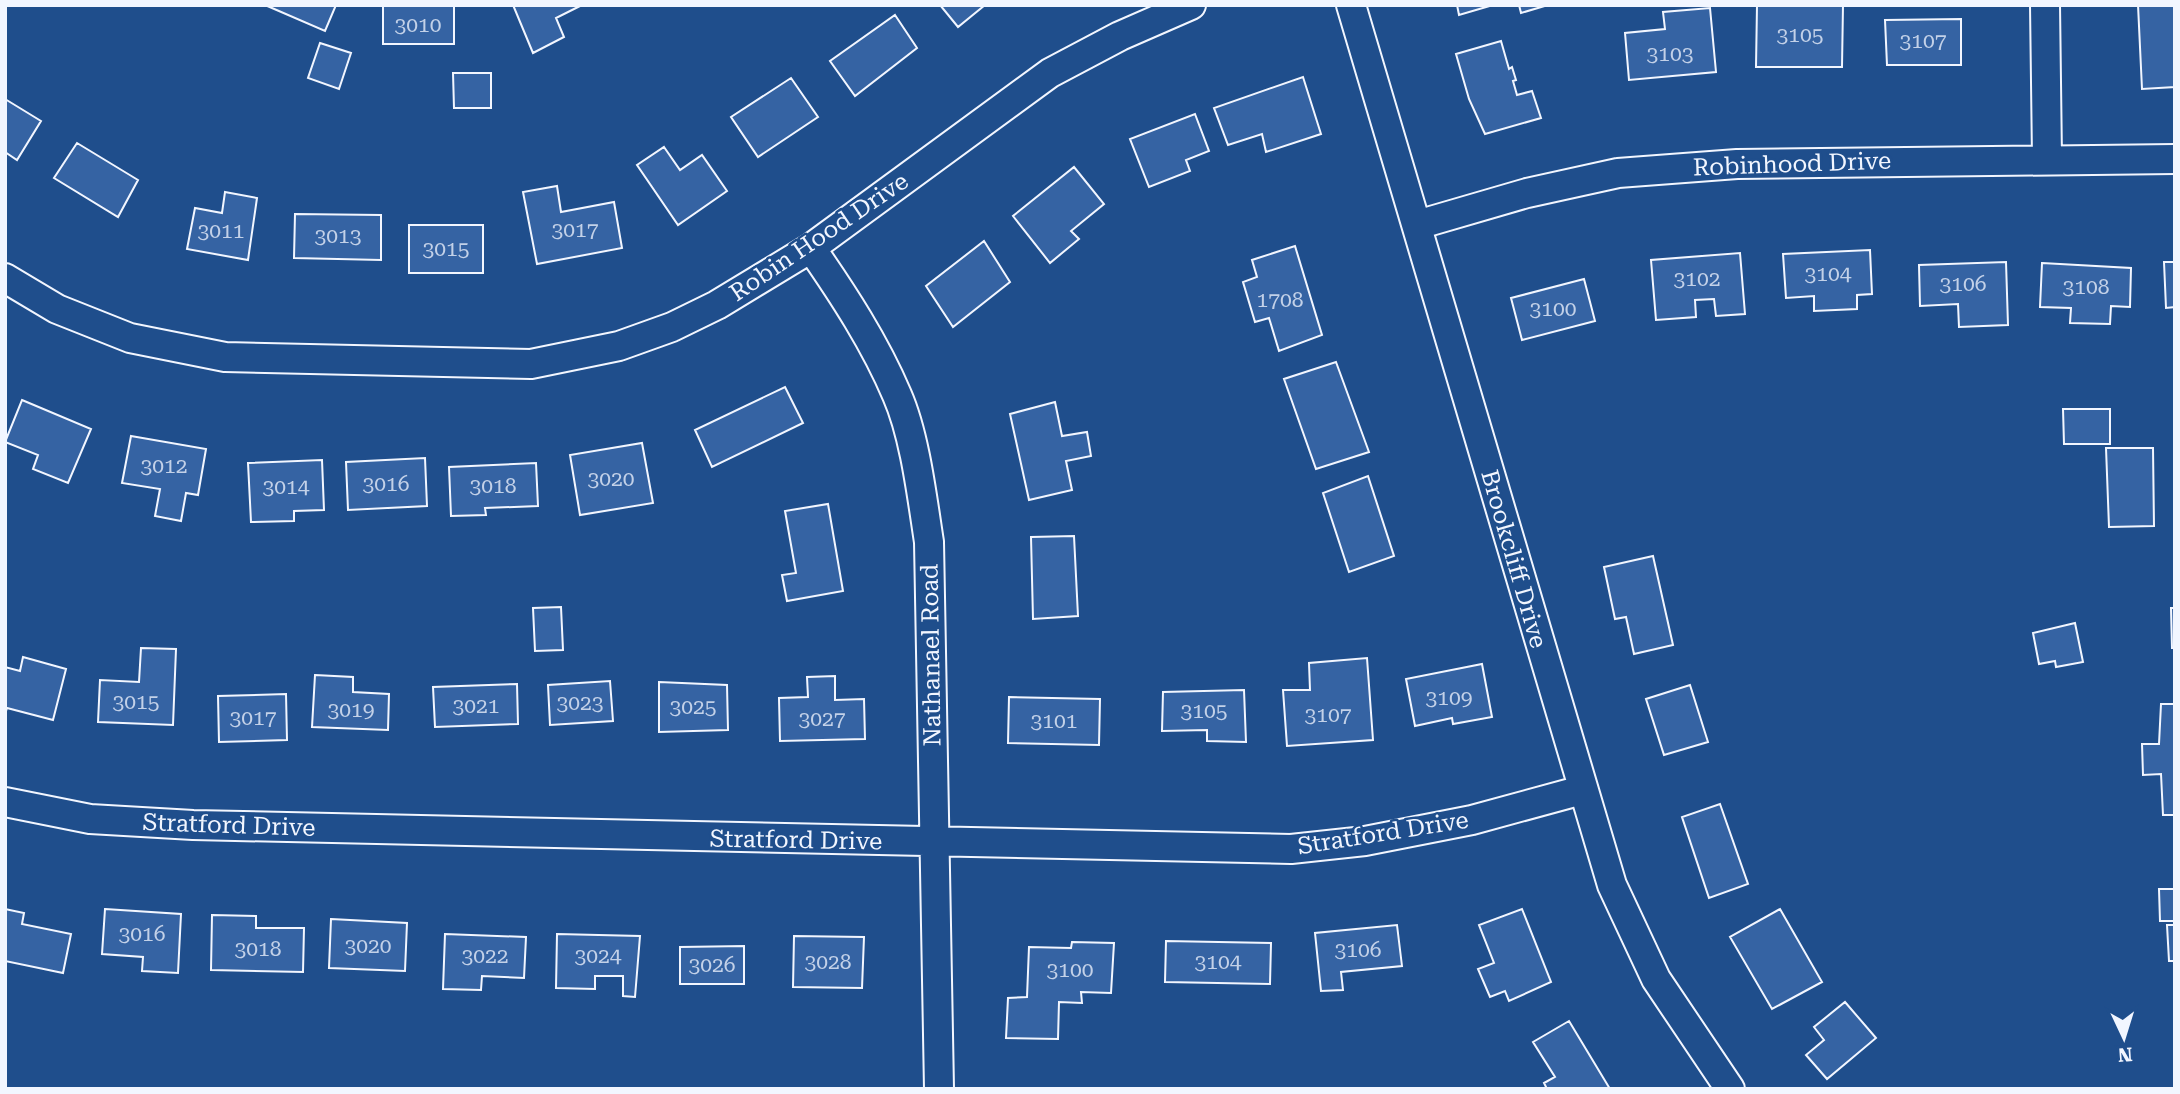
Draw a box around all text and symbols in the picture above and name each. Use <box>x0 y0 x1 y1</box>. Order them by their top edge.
house number: 3010 <box>394 13 442 37</box>
house number: 3105 <box>1776 23 1824 47</box>
house number: 3107 <box>1899 29 1947 53</box>
house number: 3103 <box>1646 42 1694 66</box>
street label: Robinhood Drive <box>1692 147 1892 181</box>
street label: Robin Hood Drive <box>724 167 914 307</box>
house number: 3017 <box>551 218 599 242</box>
house number: 3011 <box>197 219 245 243</box>
house number: 3013 <box>314 224 362 248</box>
house number: 3015 <box>422 237 470 261</box>
house number: 3104 <box>1804 262 1852 286</box>
house number: 3102 <box>1673 267 1721 291</box>
house number: 3106 <box>1939 272 1987 296</box>
house number: 3108 <box>2062 275 2110 299</box>
house number: 1708 <box>1256 288 1304 312</box>
house number: 3100 <box>1529 297 1577 321</box>
house number: 3012 <box>140 454 188 478</box>
house number: 3020 <box>587 467 635 491</box>
street label: Brookcliff Drive <box>1475 467 1553 651</box>
house number: 3016 <box>362 472 410 496</box>
house number: 3018 <box>469 474 517 498</box>
house number: 3014 <box>262 475 310 499</box>
street label: Nathanael Road <box>915 563 947 747</box>
house number: 3109 <box>1425 686 1473 710</box>
house number: 3015 <box>112 690 160 714</box>
house number: 3023 <box>556 691 604 715</box>
house number: 3021 <box>452 694 500 718</box>
house number: 3025 <box>669 695 717 719</box>
house number: 3019 <box>327 698 375 722</box>
house number: 3105 <box>1180 699 1228 723</box>
house number: 3107 <box>1304 703 1352 727</box>
house number: 3017 <box>229 706 277 730</box>
house number: 3027 <box>798 707 846 731</box>
house number: 3101 <box>1030 709 1078 733</box>
street label: Stratford Drive <box>1295 806 1471 860</box>
street label: Stratford Drive <box>142 808 316 842</box>
street label: Stratford Drive <box>709 824 883 856</box>
house number: 3016 <box>118 922 166 946</box>
house number: 3020 <box>344 934 392 958</box>
house number: 3018 <box>234 937 282 961</box>
house number: 3106 <box>1334 938 1382 962</box>
house number: 3022 <box>461 944 509 968</box>
house number: 3024 <box>574 944 622 968</box>
house number: 3028 <box>804 950 852 974</box>
house number: 3104 <box>1194 950 1242 974</box>
house number: 3026 <box>688 953 736 977</box>
house number: 3100 <box>1046 958 1094 982</box>
north arrow <box>2089 1003 2159 1073</box>
text: N <box>2117 1042 2133 1066</box>

